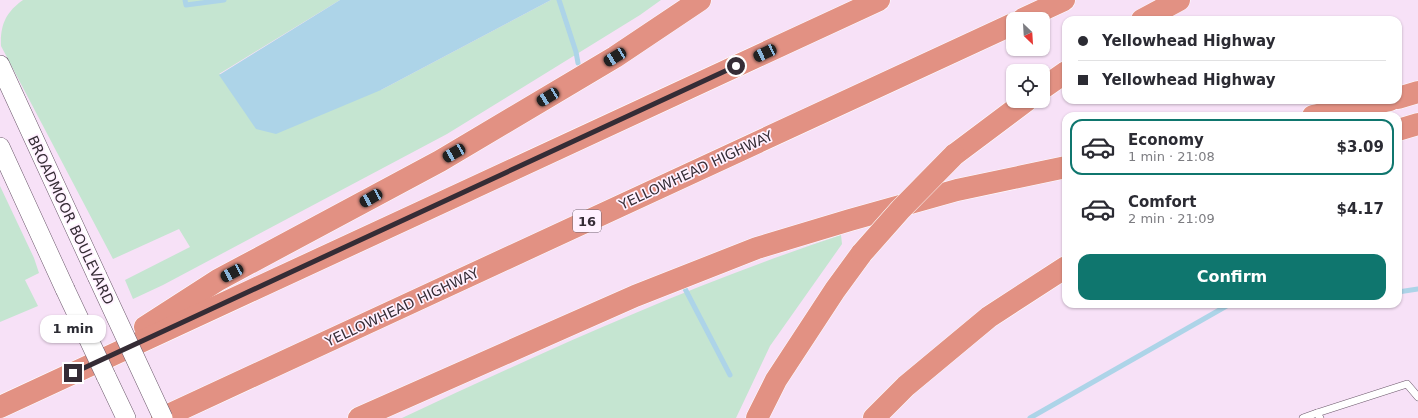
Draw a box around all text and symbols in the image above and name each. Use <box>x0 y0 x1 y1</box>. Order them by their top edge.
north arrow <box>1006 12 1050 56</box>
map controls <box>1006 12 1050 108</box>
text: Yellowhead Highway <box>1102 32 1275 50</box>
car <box>752 42 778 64</box>
car <box>602 46 628 68</box>
route start <box>727 57 745 75</box>
button: locate <box>1006 64 1050 108</box>
text: Yellowhead Highway <box>1102 71 1275 89</box>
car <box>535 86 561 108</box>
street label: YELLOWHEAD HIGHWAY <box>616 127 776 213</box>
icon: car <box>1080 129 1116 165</box>
text: Economy <box>1128 131 1204 149</box>
street label: BROADMOOR BOULEVARD <box>25 133 117 307</box>
text: $3.09 <box>1337 138 1384 156</box>
car <box>441 142 467 164</box>
text: 1 min · 21:08 <box>1128 149 1215 164</box>
car <box>358 187 384 209</box>
icon: car <box>1080 191 1116 227</box>
text: Comfort <box>1128 193 1196 211</box>
text: $4.17 <box>1337 200 1384 218</box>
road number: 16 <box>573 210 601 232</box>
text: 2 min · 21:09 <box>1128 211 1215 226</box>
button: Confirm <box>1078 254 1386 300</box>
car <box>219 262 245 284</box>
street label: YELLOWHEAD HIGHWAY <box>322 264 482 350</box>
callout: 1 min <box>40 315 106 343</box>
text: 1 min <box>53 321 93 336</box>
route end <box>64 364 82 382</box>

